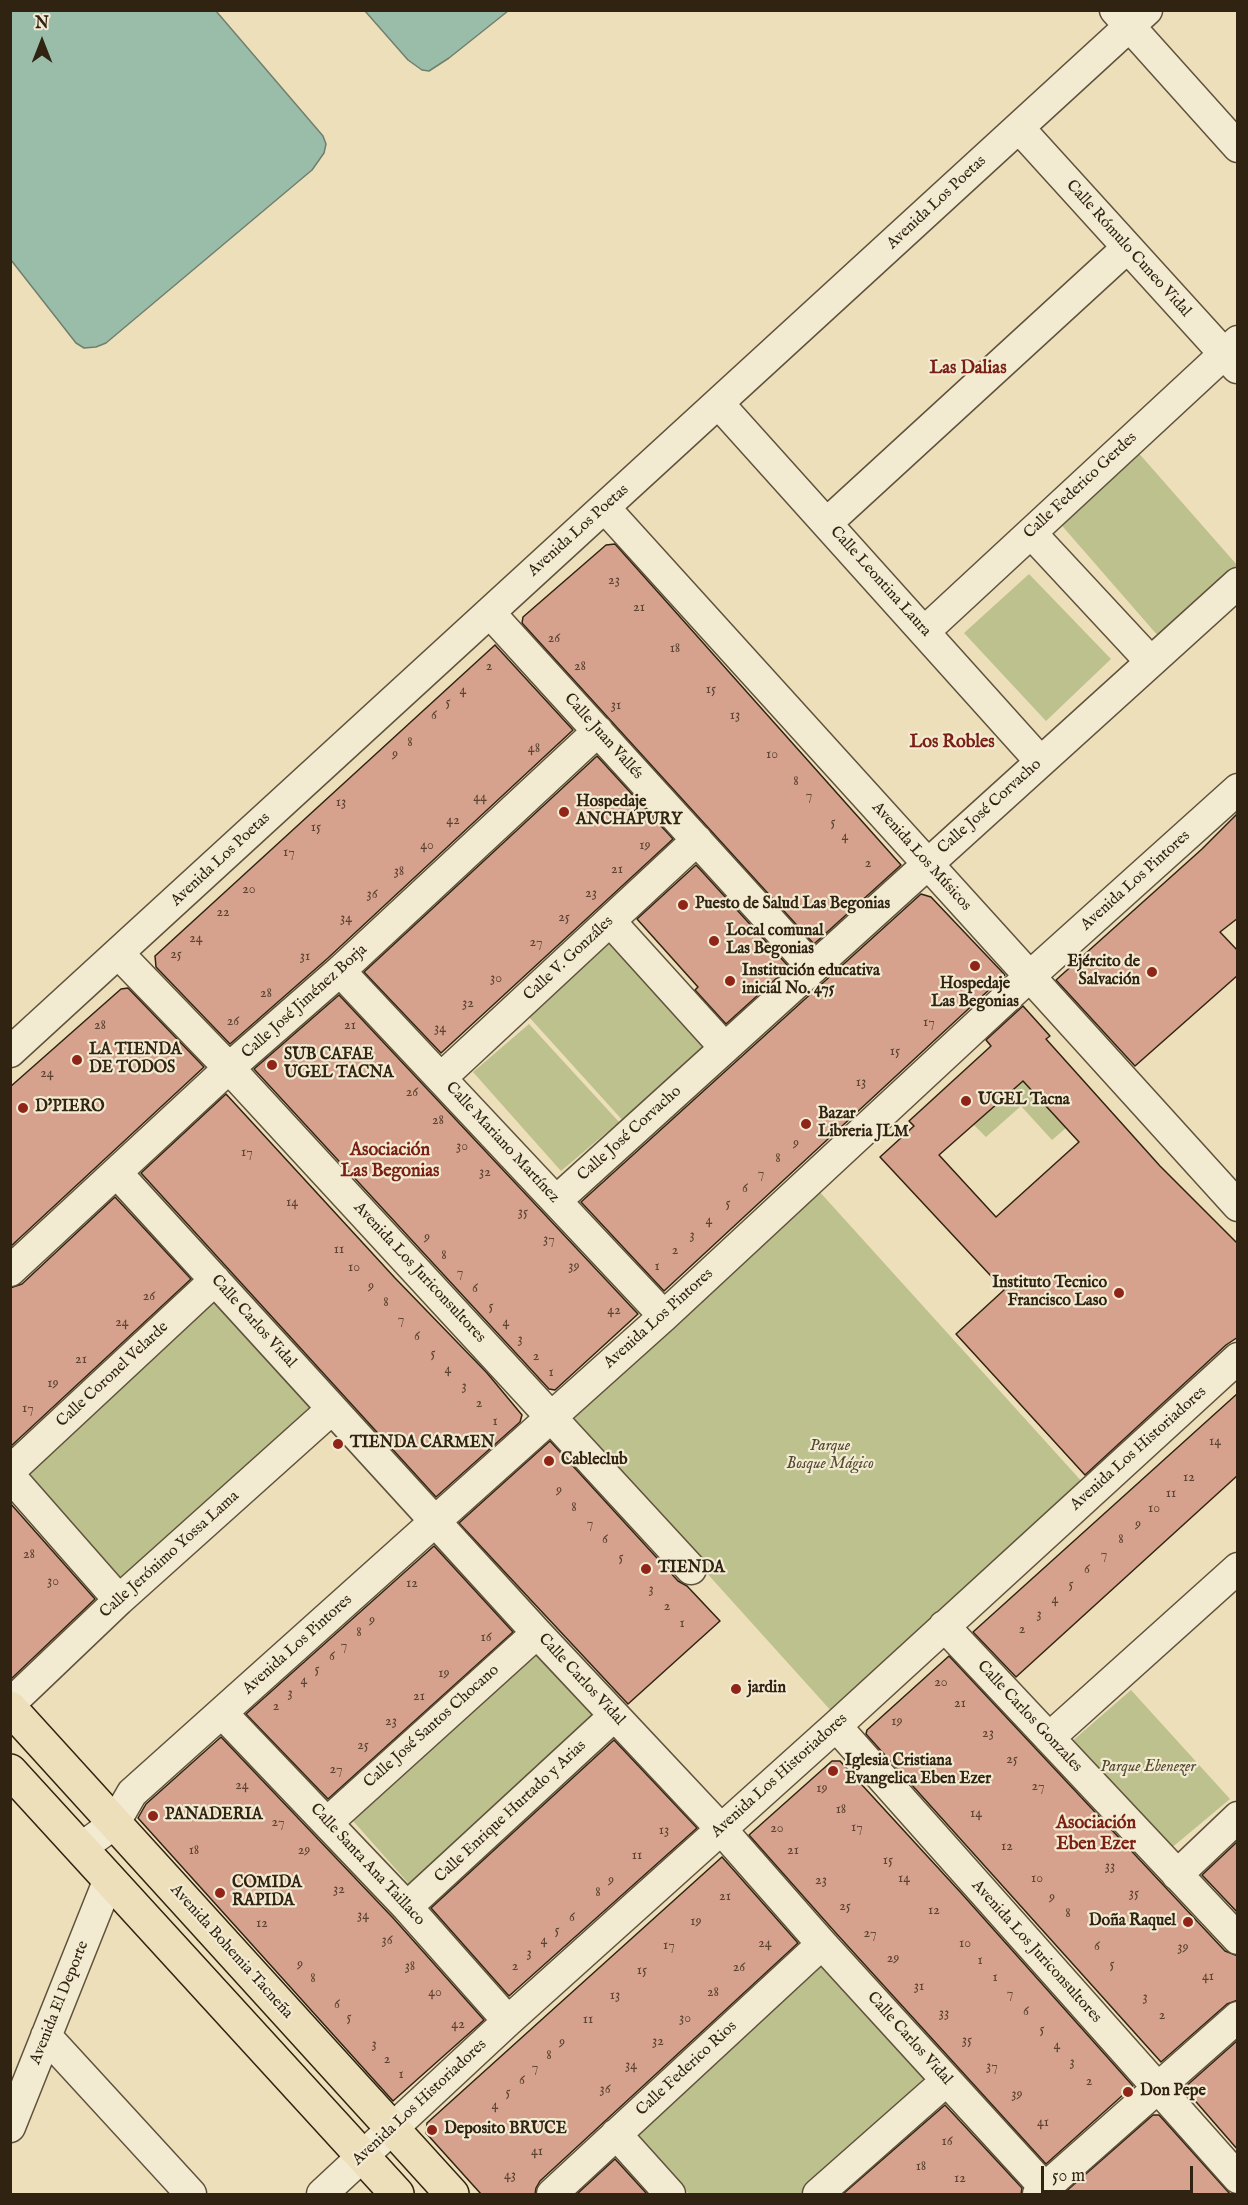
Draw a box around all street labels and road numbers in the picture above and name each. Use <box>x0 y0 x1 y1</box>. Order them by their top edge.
street label: Avenida Los Poetas <box>883 152 991 254</box>
street label: Calle Rómulo Cuneo Vidal <box>1061 177 1195 321</box>
street label: Calle Federico Gerdes <box>1020 429 1142 543</box>
street label: Avenida Los Poetas <box>525 481 633 581</box>
street label: Calle Leontina Laura <box>825 523 935 641</box>
street label: Calle Juan Vallés <box>559 690 647 784</box>
street label: Calle José Corvacho <box>934 755 1046 859</box>
street label: Avenida Los Músicos <box>867 799 975 915</box>
street label: Avenida Los Poetas <box>167 809 275 911</box>
street label: Avenida Los Pintores <box>1077 827 1195 935</box>
street label: Calle V. Gonzáles <box>520 912 618 1006</box>
street label: Calle José Jiménez Borja <box>238 941 372 1063</box>
street label: Calle Mariano Martínez <box>441 1079 563 1207</box>
street label: Calle José Corvacho <box>574 1082 686 1186</box>
street label: Avenida Los Juriconsultores <box>349 1199 489 1347</box>
street label: Avenida Los Pintores <box>600 1265 718 1373</box>
street label: Calle Carlos Vidal <box>206 1271 300 1373</box>
street label: Calle Coronel Velarde <box>53 1318 173 1432</box>
street label: Avenida Los Historiadores <box>1067 1383 1211 1515</box>
street label: Calle Jerónimo Yossa Lama <box>96 1487 244 1623</box>
street label: Avenida Los Pintores <box>239 1591 357 1699</box>
street label: Calle Carlos Vidal <box>534 1630 628 1730</box>
street label: Calle Carlos Gonzales <box>972 1657 1086 1777</box>
street label: Calle José Santos Chocano <box>360 1661 504 1793</box>
street label: Avenida Los Historiadores <box>708 1710 852 1842</box>
street label: Calle Enrique Hurtado y Arias <box>431 1737 591 1887</box>
street label: Calle Santa Ana Taillaco <box>305 1800 429 1930</box>
street label: Avenida Los Juriconsultores <box>967 1877 1105 2027</box>
street label: Avenida Bohemia Tacneña <box>166 1881 296 2023</box>
street label: Avenida El Deporte <box>26 1938 94 2068</box>
street label: Calle Carlos Vidal <box>862 1988 956 2090</box>
street label: Calle Federico Rios <box>633 2017 741 2121</box>
street label: Avenida Los Historiadores <box>349 2036 491 2170</box>

